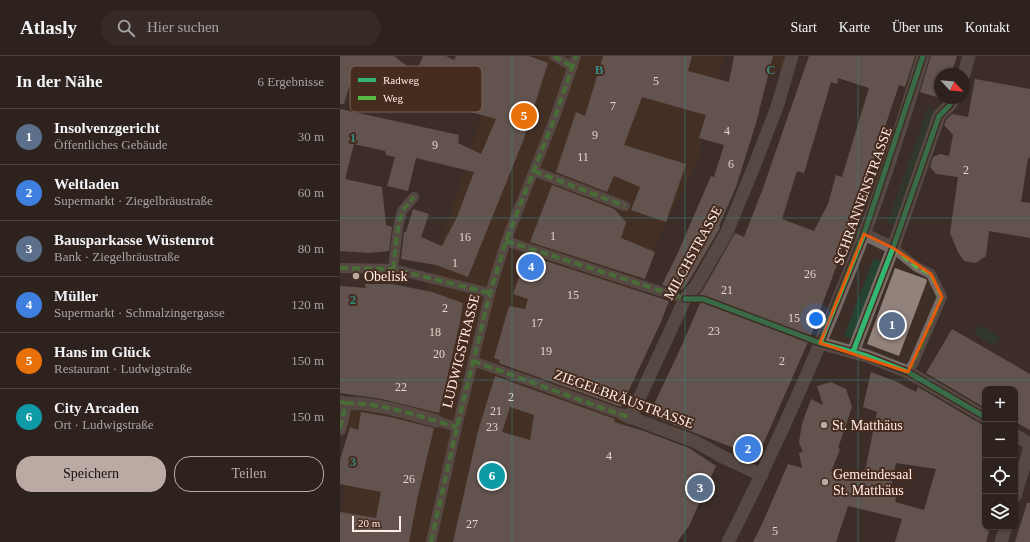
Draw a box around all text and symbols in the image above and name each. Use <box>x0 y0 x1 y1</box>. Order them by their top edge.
search box <box>101 10 381 46</box>
text: Atlasly <box>20 17 77 38</box>
icon: search <box>115 17 137 39</box>
text: Hier suchen <box>147 19 219 35</box>
text: Start <box>790 20 817 35</box>
text: Karte <box>839 20 870 35</box>
text: Über uns <box>892 20 943 35</box>
text: Kontakt <box>965 20 1010 35</box>
text: B <box>595 62 604 77</box>
text: C <box>766 62 776 77</box>
legend <box>350 66 482 112</box>
north arrow <box>934 68 970 104</box>
text: In der Nähe <box>16 72 103 91</box>
text: 6 Ergebnisse <box>257 74 324 89</box>
text: Radweg <box>383 74 420 86</box>
house number: 5 <box>653 74 659 88</box>
text: Weg <box>383 92 403 104</box>
house number: 7 <box>610 99 616 113</box>
pin: 5 <box>511 101 537 131</box>
text: Insolvenzgericht <box>54 120 160 136</box>
house number: 4 <box>724 124 730 138</box>
street label: SCHRANNENSTRASSE <box>831 125 895 267</box>
house number: 9 <box>592 128 598 142</box>
text: 1 <box>26 129 32 144</box>
text: 30 m <box>298 129 324 144</box>
text: 1 <box>350 130 356 145</box>
text: Öffentliches Gebäude <box>54 137 167 152</box>
house number: 9 <box>432 138 438 152</box>
house number: 11 <box>577 150 589 164</box>
house number: 6 <box>728 157 734 171</box>
house number: 2 <box>963 163 969 177</box>
text: Weltladen <box>54 176 119 192</box>
text: 2 <box>26 185 32 200</box>
text: 60 m <box>298 185 324 200</box>
text: Supermarkt · Ziegelbräustraße <box>54 193 213 208</box>
street label: MILCHSTRASSE <box>661 203 725 303</box>
house number: 1 <box>550 229 556 243</box>
house number: 16 <box>459 230 471 244</box>
text: Bausparkasse Wüstenrot <box>54 232 214 248</box>
text: 3 <box>26 241 32 256</box>
text: 80 m <box>298 241 324 256</box>
text: Bank · Ziegelbräustraße <box>54 249 180 264</box>
pin: 4 <box>518 252 544 282</box>
house number: 1 <box>452 256 458 270</box>
house number: 26 <box>804 267 816 281</box>
place label: Obelisk <box>364 269 408 284</box>
marker: Obelisk <box>351 271 361 281</box>
house number: 21 <box>721 283 733 297</box>
text: Müller <box>54 288 98 304</box>
house number: 15 <box>567 288 579 302</box>
text: 2 <box>350 292 356 307</box>
street label: LUDWIGSTRASSE <box>440 293 482 409</box>
text: 4 <box>26 297 32 312</box>
text: 120 m <box>291 297 324 312</box>
house number: 2 <box>442 301 448 315</box>
text: Supermarkt · Schmalzingergasse <box>54 305 225 320</box>
your location <box>806 309 826 329</box>
pin: 1 <box>879 310 905 340</box>
house number: 15 <box>788 311 800 325</box>
house number: 17 <box>531 316 543 330</box>
house number: 23 <box>708 324 720 338</box>
house number: 18 <box>429 325 441 339</box>
text: Hans im Glück <box>54 344 151 360</box>
house number: 19 <box>540 344 552 358</box>
house number: 20 <box>433 347 445 361</box>
text: 5 <box>26 353 32 368</box>
text: 150 m <box>291 353 324 368</box>
house number: 2 <box>779 354 785 368</box>
text: Restaurant · Ludwigstraße <box>54 361 192 376</box>
street label: ZIEGELBRÄUSTRASSE <box>552 366 696 431</box>
house number: 22 <box>395 380 407 394</box>
map controls <box>982 386 1018 530</box>
button: + <box>982 386 1018 422</box>
house number: 2 <box>508 390 514 404</box>
text: City Arcaden <box>54 400 139 416</box>
house number: 21 <box>490 404 502 418</box>
text: 6 <box>26 409 32 424</box>
text: 150 m <box>291 409 324 424</box>
text: Ort · Ludwigstraße <box>54 417 154 432</box>
place label: St. Matthäus <box>832 418 903 433</box>
house number: 23 <box>486 420 498 434</box>
marker: St. Matthäus <box>819 420 829 430</box>
button: − <box>982 422 1018 458</box>
pin: 2 <box>735 434 761 464</box>
house number: 4 <box>606 449 612 463</box>
text: 3 <box>350 454 357 469</box>
button: Speichern <box>16 456 166 492</box>
button: Teilen <box>174 456 324 492</box>
button: locate <box>982 458 1018 494</box>
pin: 6 <box>479 461 505 491</box>
place label: Gemeindesaal St. Matthäus <box>833 467 912 498</box>
house number: 26 <box>403 472 415 486</box>
pin: 3 <box>687 473 713 503</box>
marker: Gemeindesaal St. Matthäus <box>820 477 830 487</box>
button: layers <box>982 494 1018 530</box>
scale bar <box>352 514 401 533</box>
text: 20 m <box>358 517 380 529</box>
house number: 27 <box>466 517 478 531</box>
house number: 5 <box>772 524 778 538</box>

